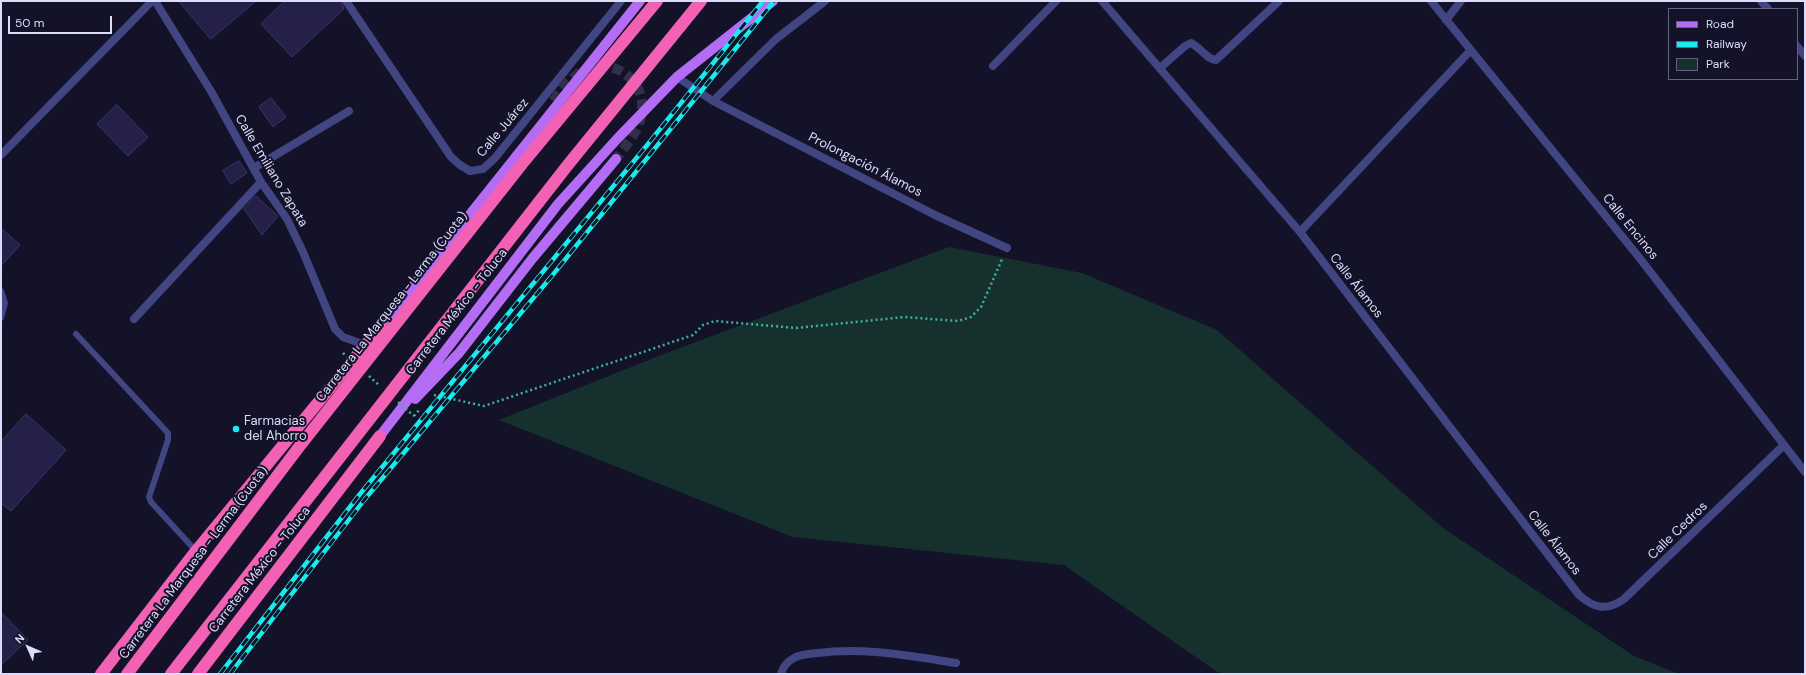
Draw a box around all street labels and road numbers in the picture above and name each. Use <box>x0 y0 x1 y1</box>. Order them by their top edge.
street label: Calle Juárez <box>474 95 532 161</box>
street label: Calle Emiliano Zapata <box>231 112 311 230</box>
street label: Prolongación Álamos <box>805 129 925 201</box>
street label: Calle Encinos <box>1599 191 1661 263</box>
street label: Carretera La Marquesa - Lerma (Cuota) <box>313 209 471 405</box>
street label: Carretera México - Toluca <box>403 246 511 378</box>
street label: Calle Álamos <box>1326 251 1386 321</box>
street label: Carretera La Marquesa - Lerma (Cuota) <box>116 464 272 662</box>
street label: Calle Cedros <box>1645 499 1711 563</box>
street label: Carretera México - Toluca <box>206 504 314 636</box>
street label: Calle Álamos <box>1524 508 1584 578</box>

